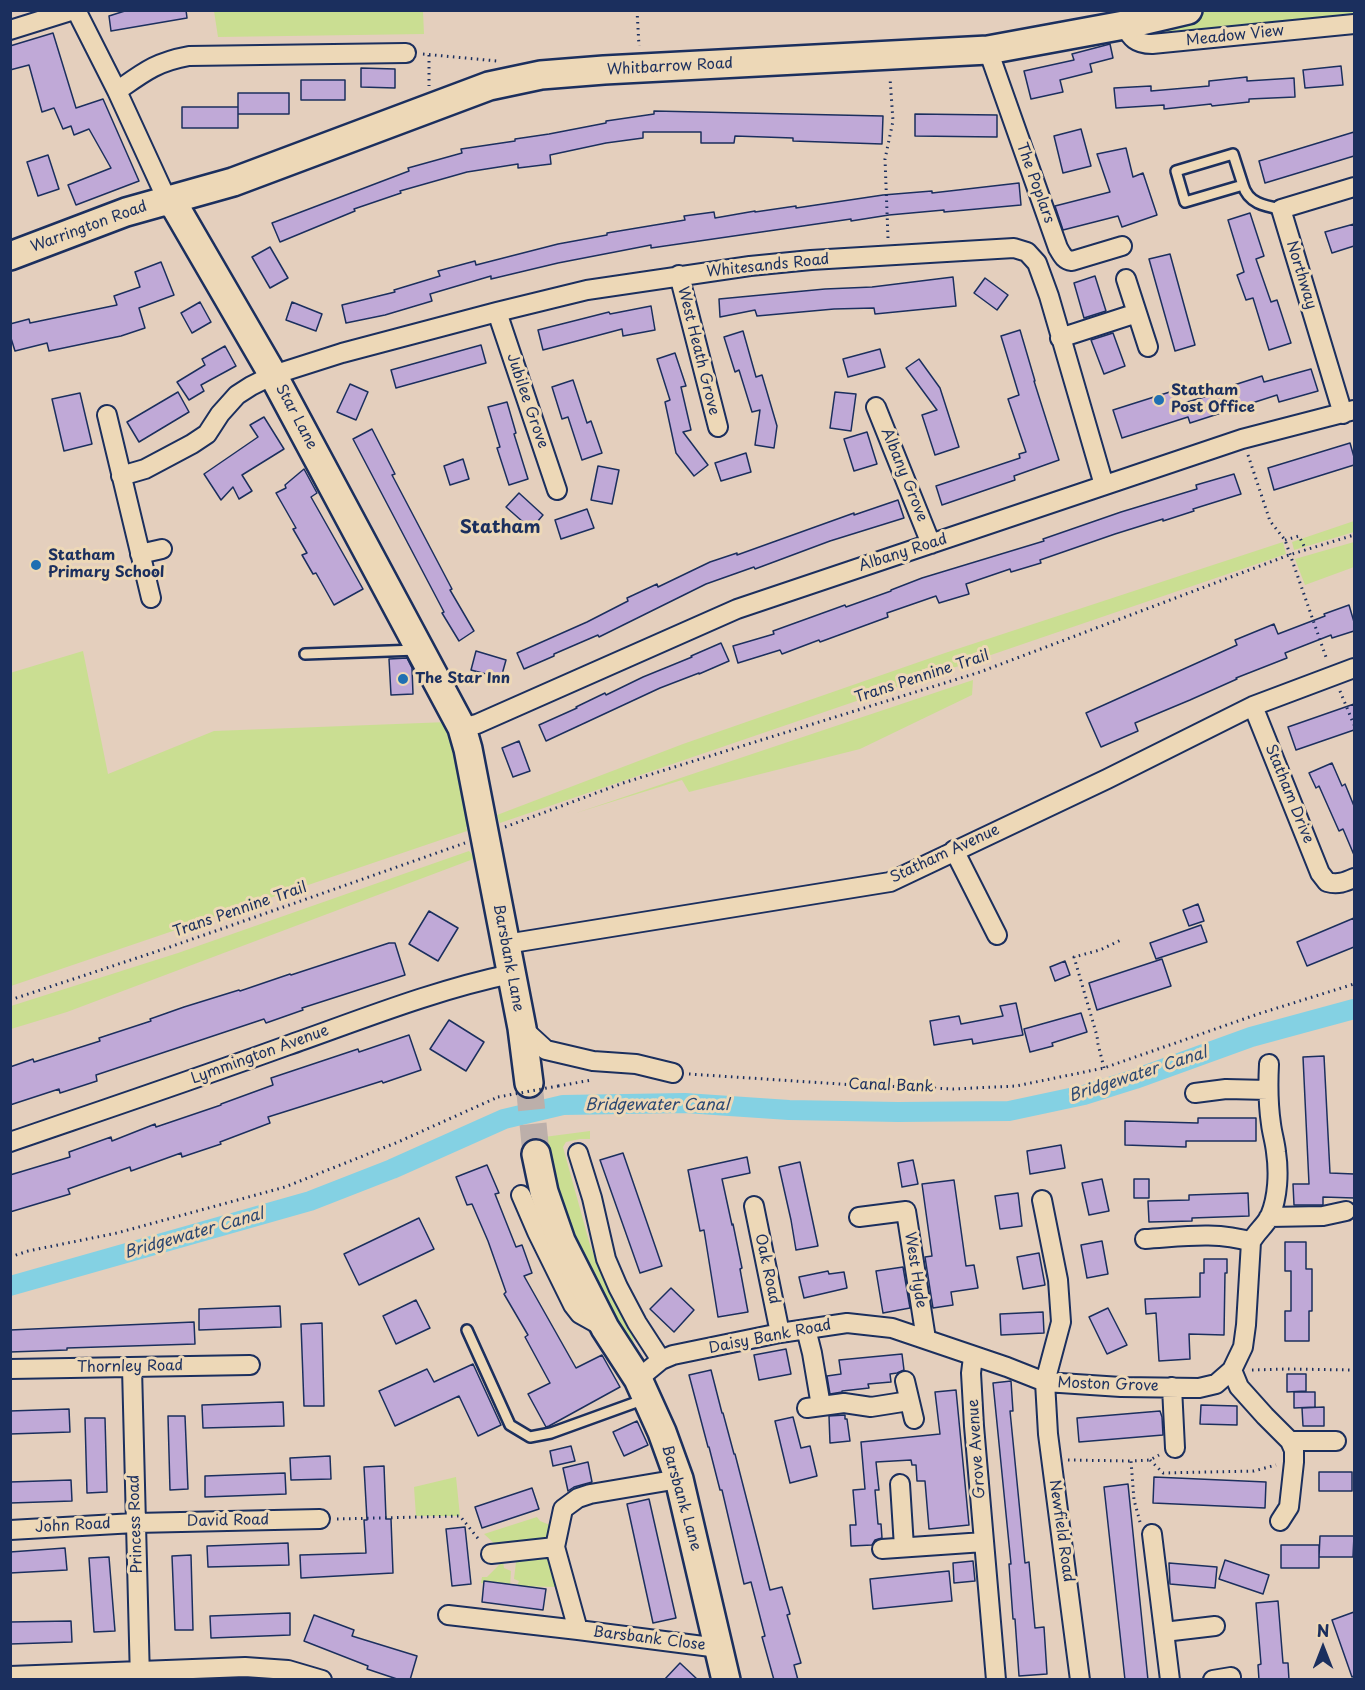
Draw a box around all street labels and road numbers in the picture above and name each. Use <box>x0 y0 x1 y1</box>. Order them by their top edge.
street label: Meadow View <box>1185 22 1285 50</box>
street label: Whitbarrow Road <box>607 55 733 79</box>
street label: The Poplars <box>1012 140 1058 226</box>
street label: Warrington Road <box>28 198 150 256</box>
street label: Northway <box>1282 239 1320 311</box>
street label: Whitesands Road <box>706 251 830 281</box>
street label: West Heath Grove <box>673 285 723 417</box>
street label: Jubilee Grove <box>502 351 552 451</box>
street label: Star Lane <box>271 381 321 453</box>
street label: Albany Grove <box>877 426 931 524</box>
street label: Albany Road <box>857 530 949 576</box>
street label: Trans Pennine Trail <box>852 647 992 707</box>
street label: Statham Drive <box>1261 742 1317 846</box>
street label: Statham Avenue <box>888 821 1002 887</box>
street label: Trans Pennine Trail <box>171 879 309 941</box>
street label: Barsbank Lane <box>489 902 527 1014</box>
street label: Lymmington Avenue <box>189 1022 331 1088</box>
street label: Canal Bank <box>848 1076 934 1096</box>
street label: West Hyde <box>900 1231 930 1309</box>
street label: Oak Road <box>751 1232 783 1306</box>
street label: Daisy Bank Road <box>707 1316 833 1358</box>
street label: Thornley Road <box>77 1357 183 1377</box>
street label: Moston Grove <box>1057 1374 1159 1396</box>
street label: Grove Avenue <box>965 1399 989 1499</box>
street label: Barsbank Lane <box>657 1443 705 1553</box>
street label: Princess Road <box>125 1474 147 1574</box>
street label: Newfield Road <box>1045 1479 1077 1583</box>
street label: David Road <box>187 1511 269 1531</box>
street label: John Road <box>35 1515 111 1537</box>
street label: Barsbank Close <box>592 1623 706 1655</box>

